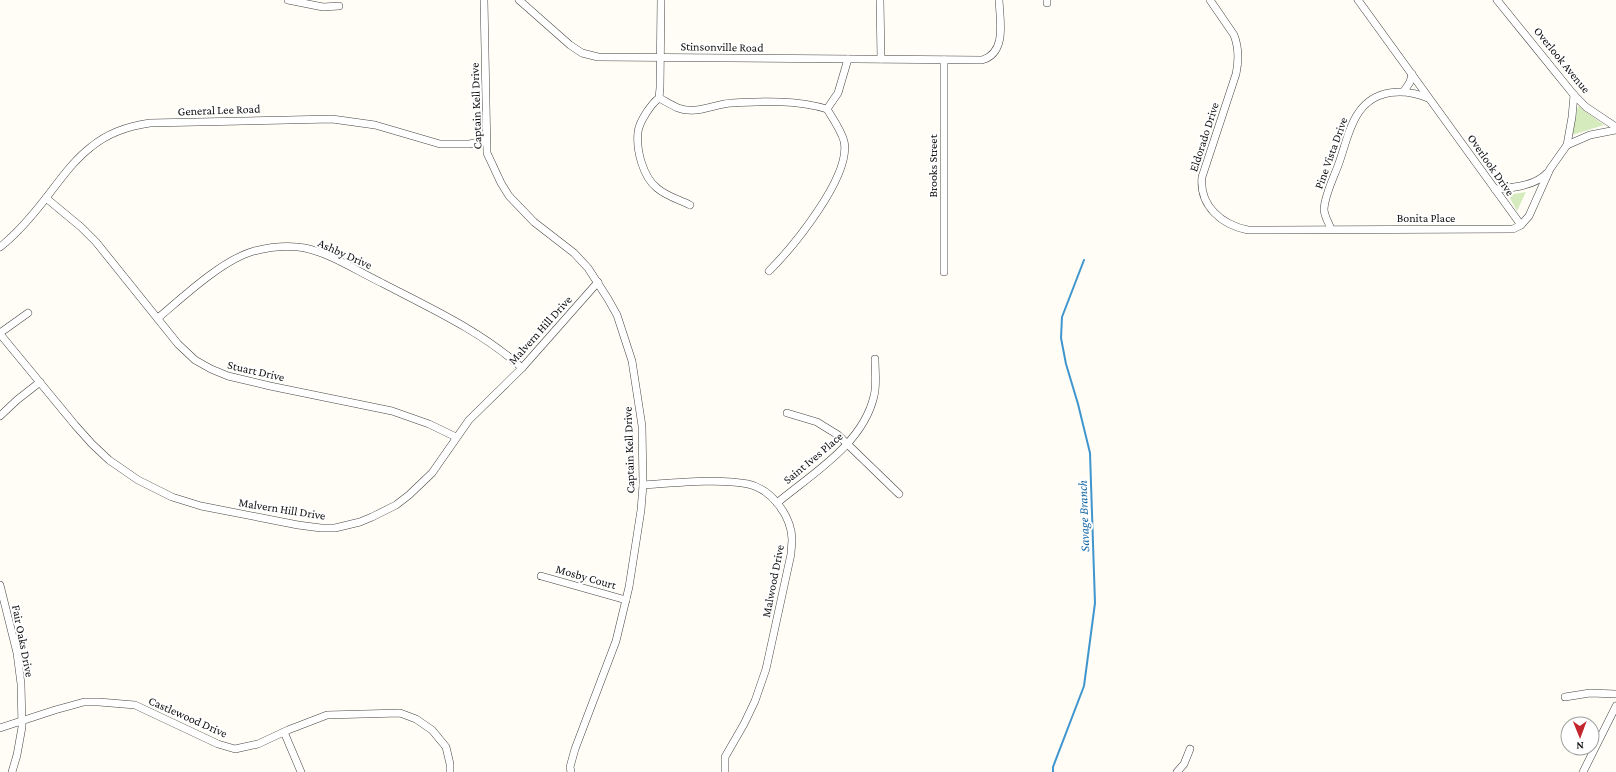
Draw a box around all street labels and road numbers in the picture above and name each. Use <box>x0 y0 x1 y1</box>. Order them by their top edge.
street label: Overlook Avenue <box>1531 24 1593 96</box>
street label: Stinsonville Road <box>680 39 764 55</box>
street label: Captain Kell Drive <box>467 62 485 150</box>
street label: Eldorado Drive <box>1186 101 1222 173</box>
street label: General Lee Road <box>177 102 261 118</box>
street label: Pine Vista Drive <box>1312 115 1350 191</box>
street label: Overlook Drive <box>1465 131 1517 199</box>
street label: Brooks Street <box>926 133 940 198</box>
street label: Bonita Place <box>1397 211 1455 225</box>
street label: Ashby Drive <box>316 236 374 272</box>
street label: Malvern Hill Drive <box>505 293 575 367</box>
street label: Stuart Drive <box>226 358 286 384</box>
street label: Captain Kell Drive <box>620 406 638 494</box>
street label: Saint Ives Place <box>780 429 846 487</box>
street label: Malvern Hill Drive <box>237 495 327 523</box>
street label: Malwood Drive <box>759 543 787 619</box>
street label: Mosby Court <box>554 562 619 593</box>
street label: Fair Oaks Drive <box>9 604 37 678</box>
street label: Castlewood Drive <box>146 693 230 741</box>

